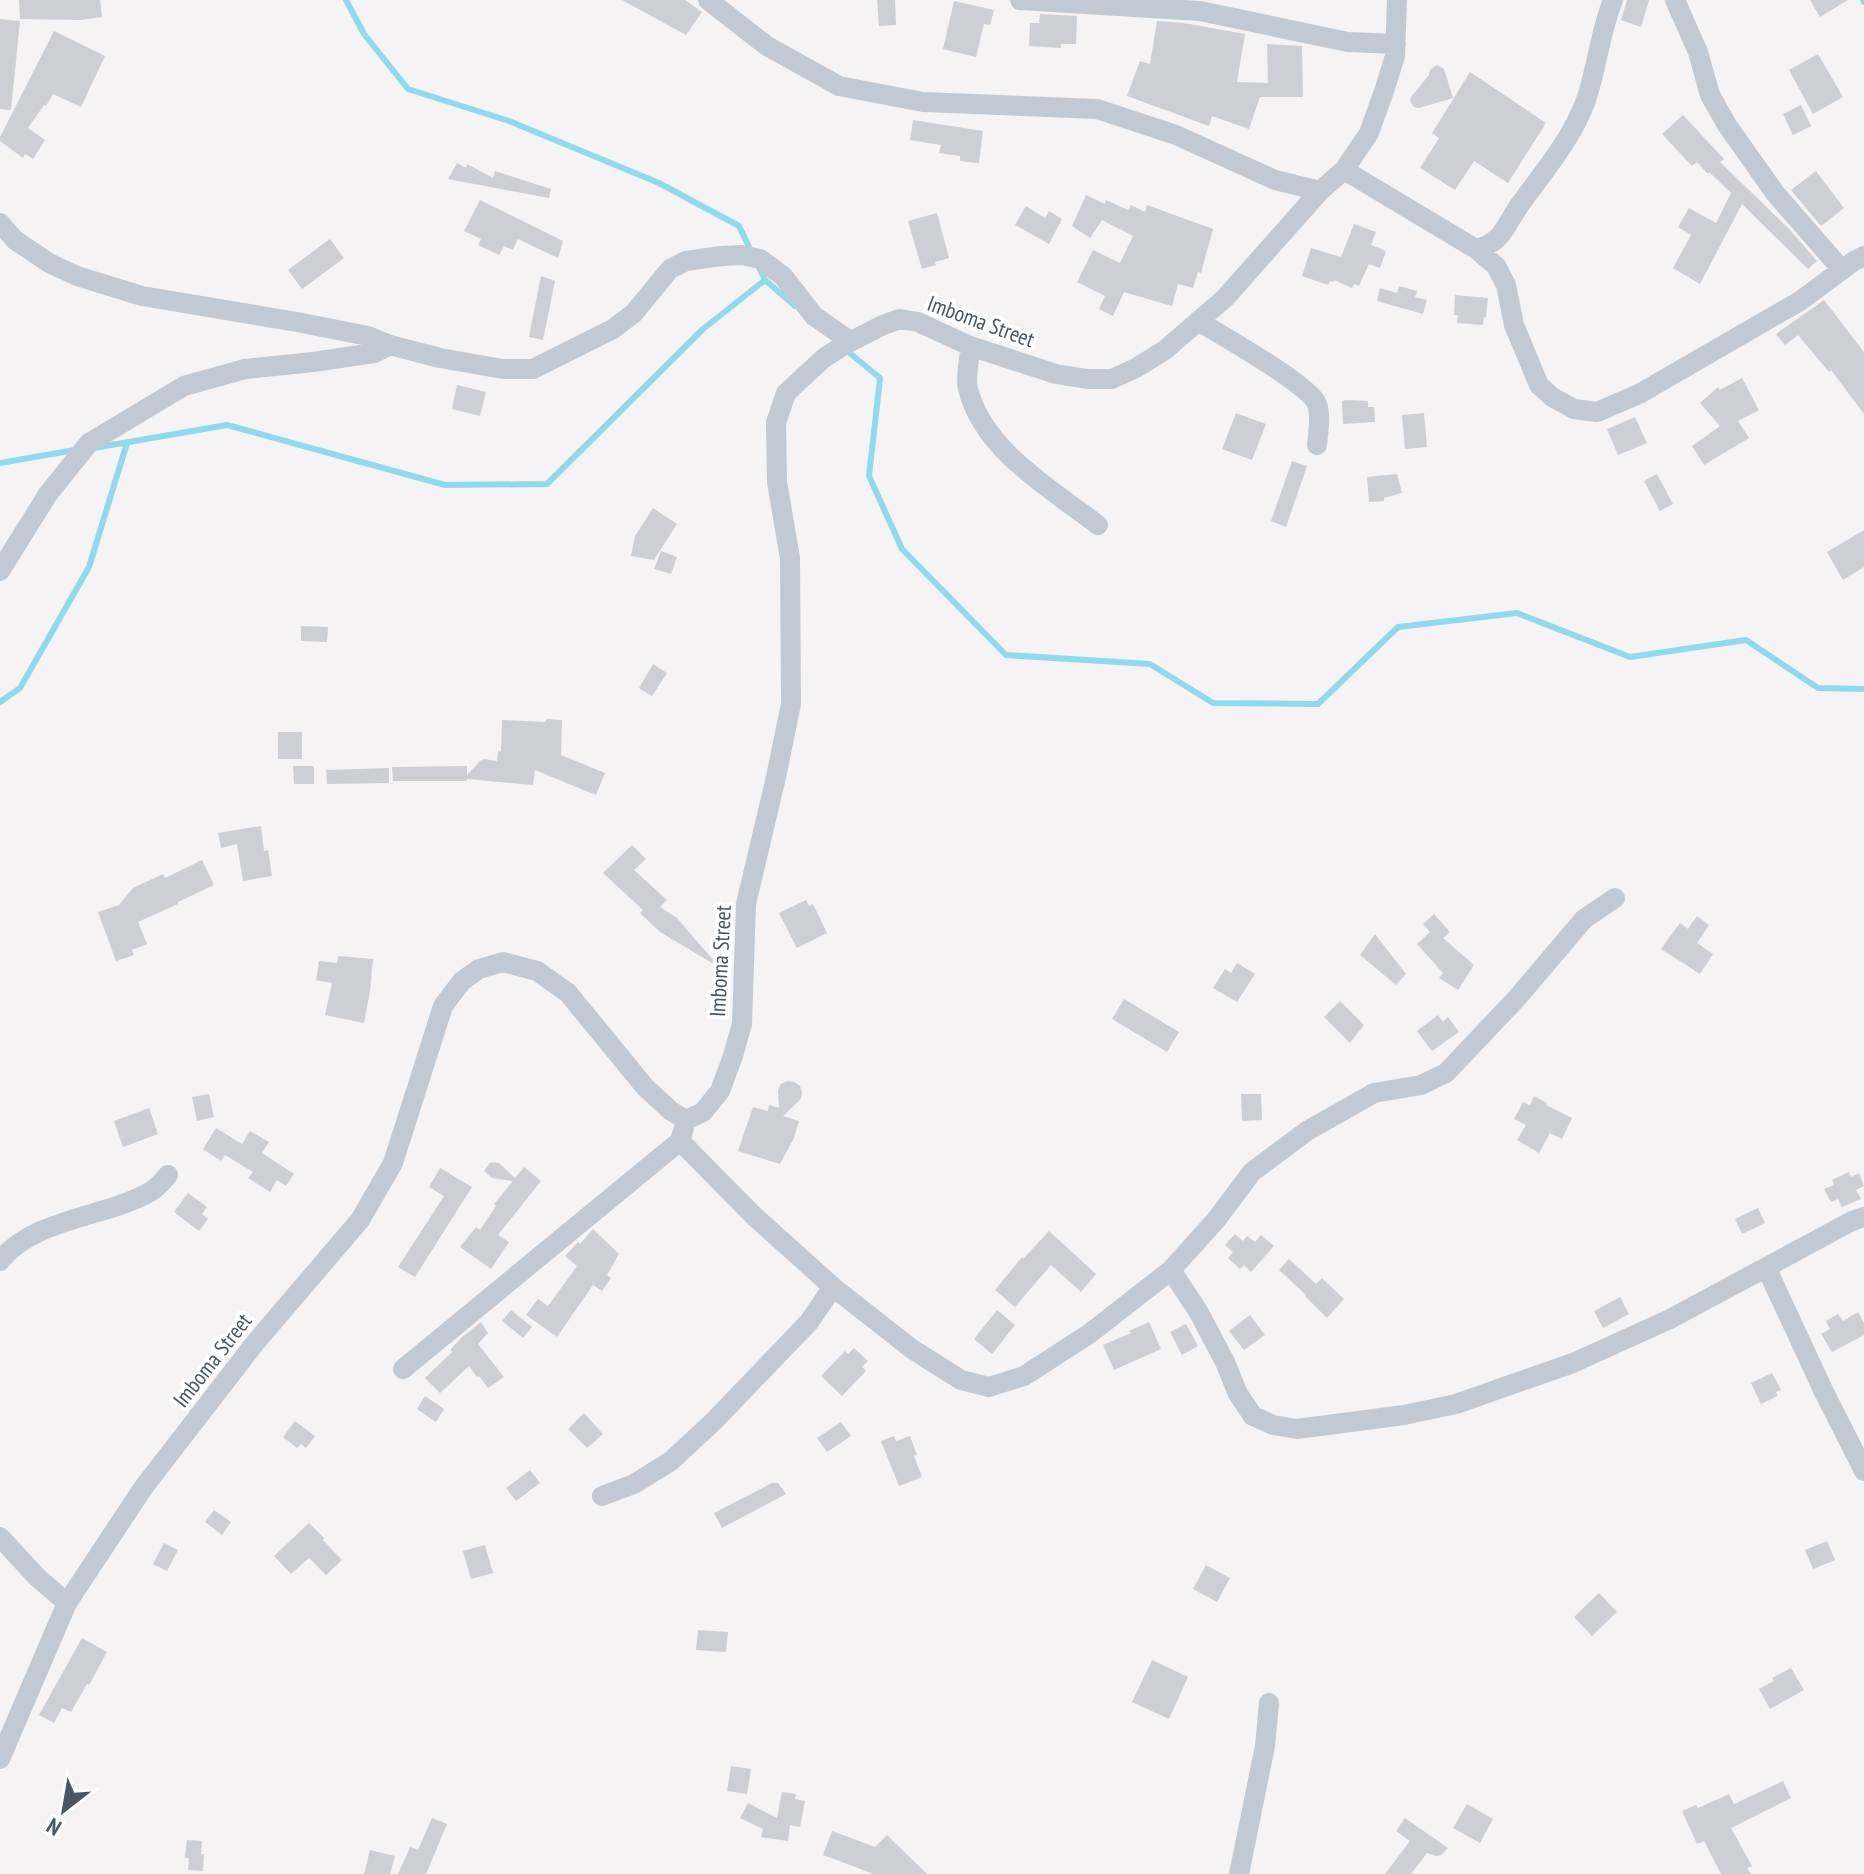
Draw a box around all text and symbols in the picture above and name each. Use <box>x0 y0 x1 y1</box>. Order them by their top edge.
street label: Imboma Street <box>924 289 1038 353</box>
street label: Imboma Street <box>703 904 737 1018</box>
street label: Imboma Street <box>167 1307 257 1413</box>
north arrow <box>24 1770 104 1850</box>
text: N <box>41 1812 66 1842</box>

